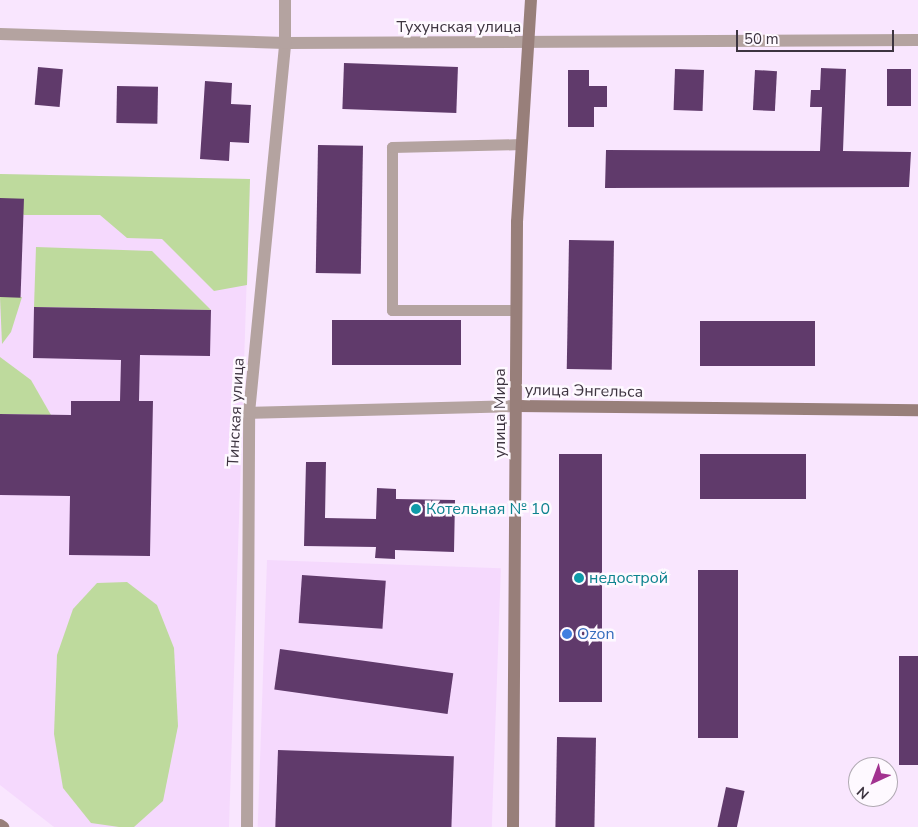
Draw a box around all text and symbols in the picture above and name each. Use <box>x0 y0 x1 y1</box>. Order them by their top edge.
street label: Тухунская улица <box>397 17 521 37</box>
scale bar <box>738 20 896 52</box>
text: 50 m <box>744 29 779 49</box>
street label: Тинская улица <box>224 357 248 467</box>
street label: улица Мира <box>490 368 510 458</box>
street label: улица Энгельса <box>525 380 643 402</box>
place label: Котельная № 10 <box>426 499 550 519</box>
marker: Котельная № 10 <box>410 503 422 515</box>
place label: недострой <box>589 568 668 588</box>
marker: недострой <box>573 572 585 584</box>
place label: Ozon <box>577 624 615 644</box>
marker: Ozon <box>561 628 573 640</box>
north arrow <box>848 757 898 807</box>
text: N <box>853 782 873 803</box>

